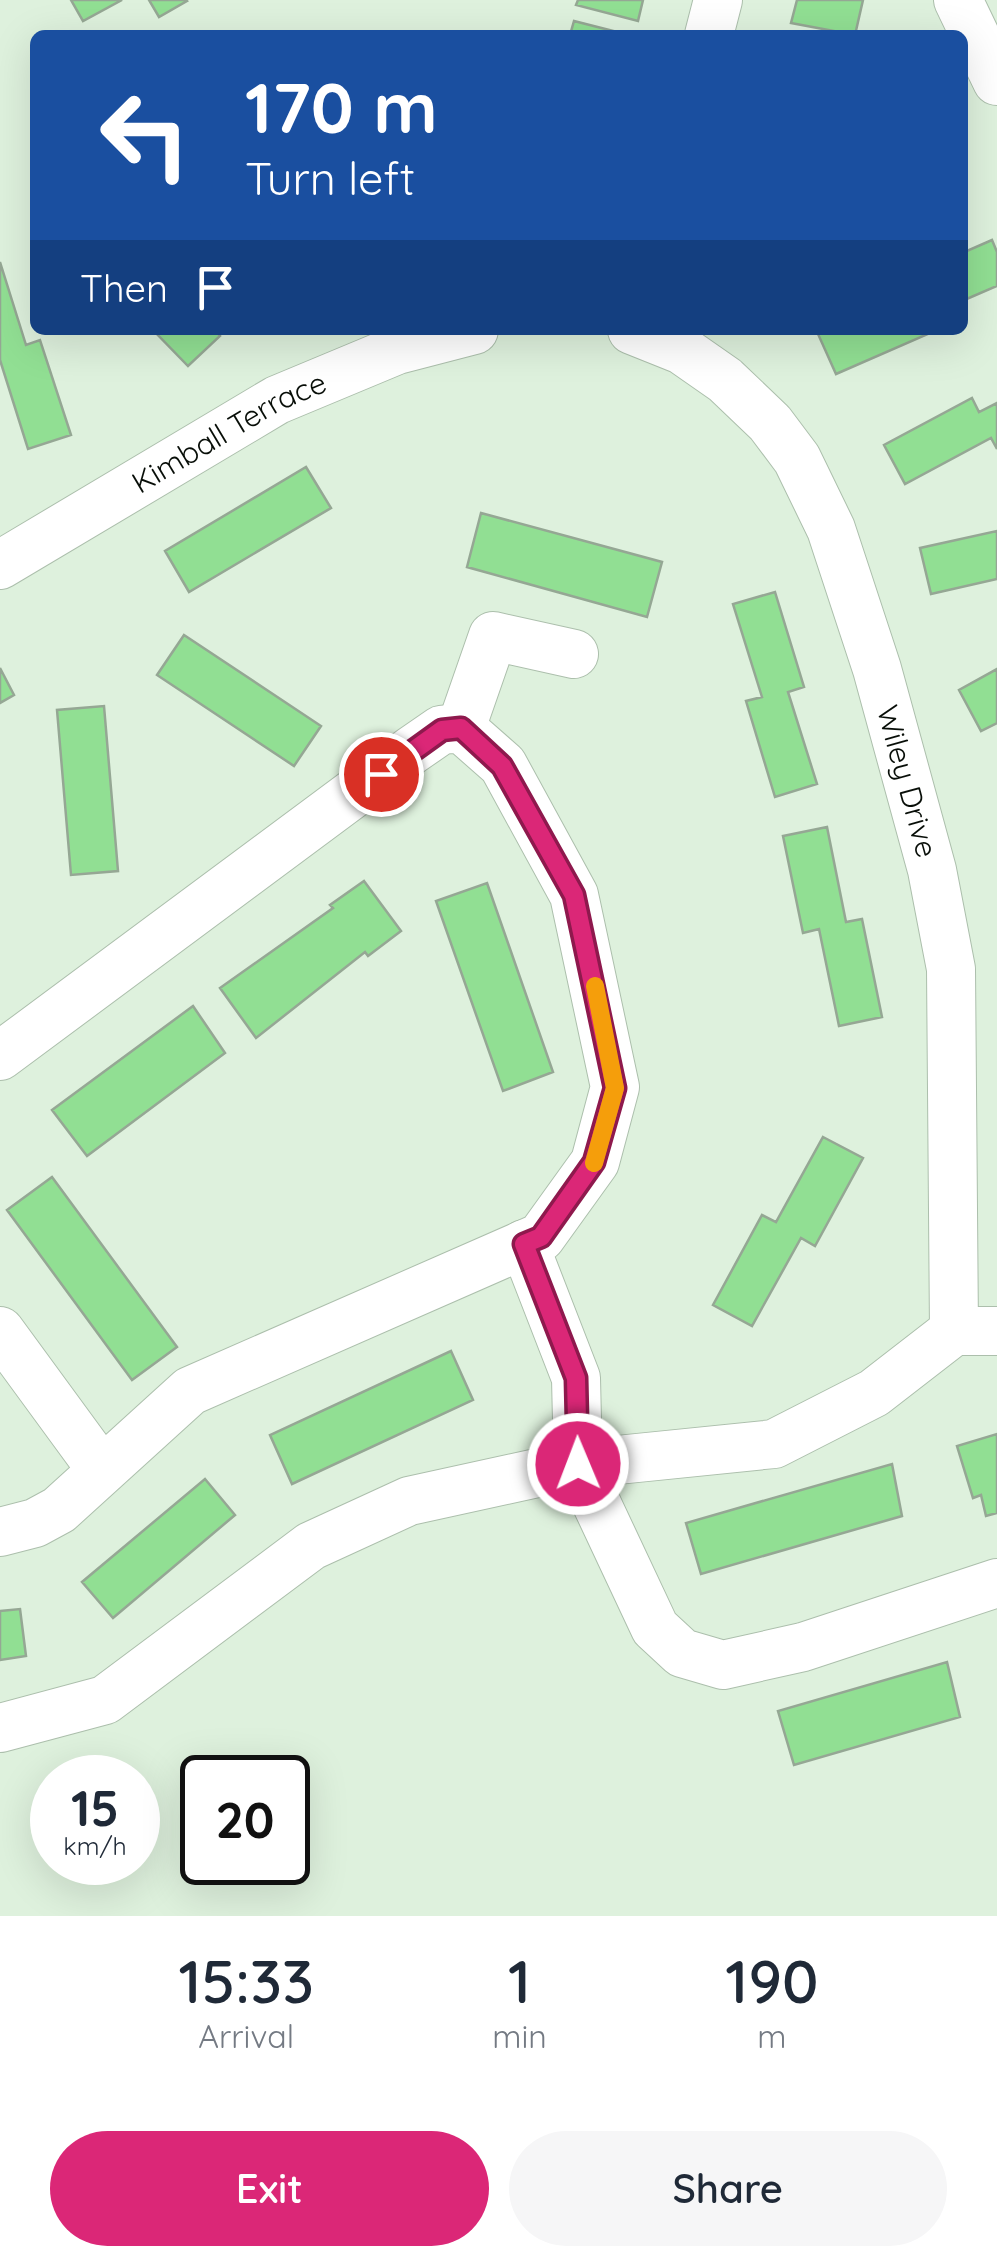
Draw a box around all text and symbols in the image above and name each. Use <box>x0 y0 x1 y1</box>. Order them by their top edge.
text: 170 m <box>245 63 438 151</box>
icon: left <box>80 70 210 200</box>
text: Turn left <box>245 150 415 206</box>
icon: arrive <box>188 260 243 315</box>
text: Then <box>80 264 168 312</box>
street label: Kimball Terrace <box>125 363 332 501</box>
street label: Wiley Drive <box>869 701 947 862</box>
pin <box>339 732 424 817</box>
icon: arrive <box>354 747 409 802</box>
position arrow <box>526 1412 630 1516</box>
speed limit sign: 20 <box>180 1755 310 1885</box>
text: 15 <box>71 1776 119 1839</box>
text: km/h <box>63 1830 127 1861</box>
text: 15:33 <box>178 1943 314 2018</box>
text: 1 <box>508 1943 531 2018</box>
text: 190 <box>725 1943 819 2018</box>
text: Arrival <box>198 2016 294 2056</box>
text: min <box>492 2016 547 2056</box>
text: m <box>757 2016 786 2056</box>
button: Exit <box>50 2131 489 2246</box>
button: Share <box>509 2131 947 2246</box>

